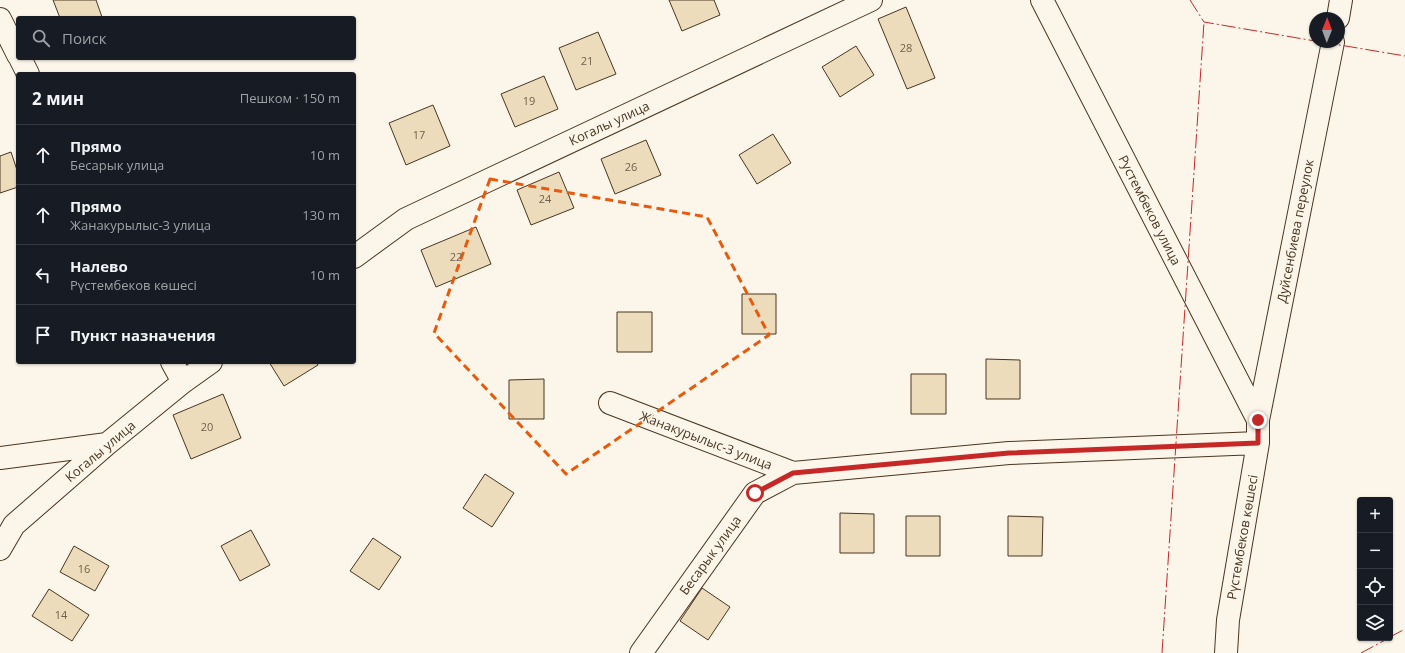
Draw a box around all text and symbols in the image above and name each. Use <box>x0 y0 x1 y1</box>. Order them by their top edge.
north arrow <box>1309 12 1345 48</box>
search box <box>16 16 356 60</box>
icon: search <box>30 27 52 49</box>
text: Поиск <box>62 28 106 48</box>
house number: 28 <box>900 40 912 55</box>
house number: 21 <box>581 53 593 68</box>
text: 2 мин <box>32 87 84 110</box>
text: Пешком · 150 m <box>240 89 340 107</box>
house number: 19 <box>523 93 535 108</box>
street label: Когалы улица <box>566 96 652 150</box>
house number: 17 <box>413 127 425 142</box>
text: Прямо <box>70 136 122 156</box>
icon: ahead <box>32 144 54 166</box>
text: 10 m <box>310 146 340 164</box>
street label: Рустембеков улица <box>1114 152 1186 268</box>
text: Бесарык улица <box>70 156 164 174</box>
street label: Дуйсенбиева переулок <box>1272 157 1318 304</box>
house number: 26 <box>625 159 637 174</box>
house number: 24 <box>539 191 552 206</box>
text: Прямо <box>70 196 122 216</box>
icon: ahead <box>32 204 54 226</box>
text: 130 m <box>302 206 340 224</box>
text: Жанакурылыс-3 улица <box>70 216 211 234</box>
house number: 22 <box>450 249 462 264</box>
text: Налево <box>70 256 128 276</box>
icon: left <box>32 264 54 286</box>
text: 10 m <box>310 266 340 284</box>
text: Рүстембеков көшесі <box>70 276 197 294</box>
icon: arrive <box>32 324 54 346</box>
text: Пункт назначения <box>70 325 216 345</box>
street label: Жанакурылыс-3 улица <box>637 406 775 474</box>
route end <box>1249 411 1267 429</box>
street label: Когалы улица <box>61 416 139 486</box>
house number: 20 <box>201 419 213 434</box>
street label: Рүстембеков көшесі <box>1222 473 1262 601</box>
route start <box>746 484 764 502</box>
map controls <box>1357 497 1393 641</box>
button: + <box>1357 497 1393 533</box>
street label: Бесарык улица <box>675 512 745 598</box>
button: − <box>1357 533 1393 569</box>
house number: 16 <box>78 561 90 576</box>
button: locate <box>1357 569 1393 605</box>
button: layers <box>1357 605 1393 641</box>
house number: 14 <box>55 607 68 622</box>

